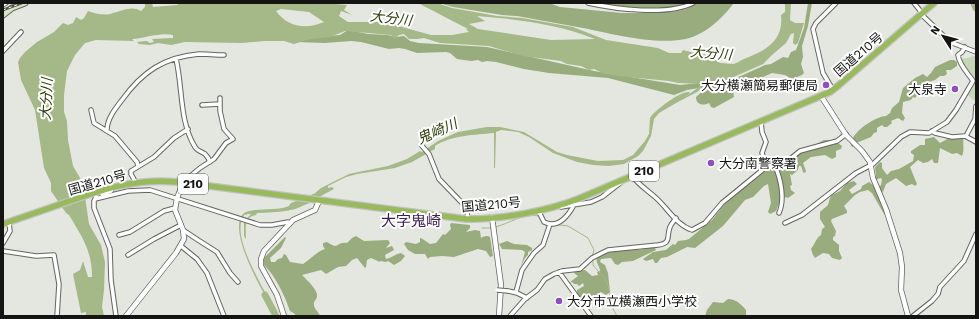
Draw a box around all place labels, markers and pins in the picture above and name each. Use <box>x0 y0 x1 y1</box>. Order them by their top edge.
place label: 大分横瀬簡易郵便局 <box>701 78 818 93</box>
marker: 大分横瀬簡易郵便局 <box>821 80 831 90</box>
place label: 大泉寺 <box>908 82 947 97</box>
marker: 大泉寺 <box>950 84 960 94</box>
place label: 大分南警察署 <box>719 156 797 171</box>
marker: 大分南警察署 <box>706 158 716 168</box>
place label: 大分市立横瀬西小学校 <box>567 294 697 309</box>
marker: 大分市立横瀬西小学校 <box>554 296 564 306</box>

